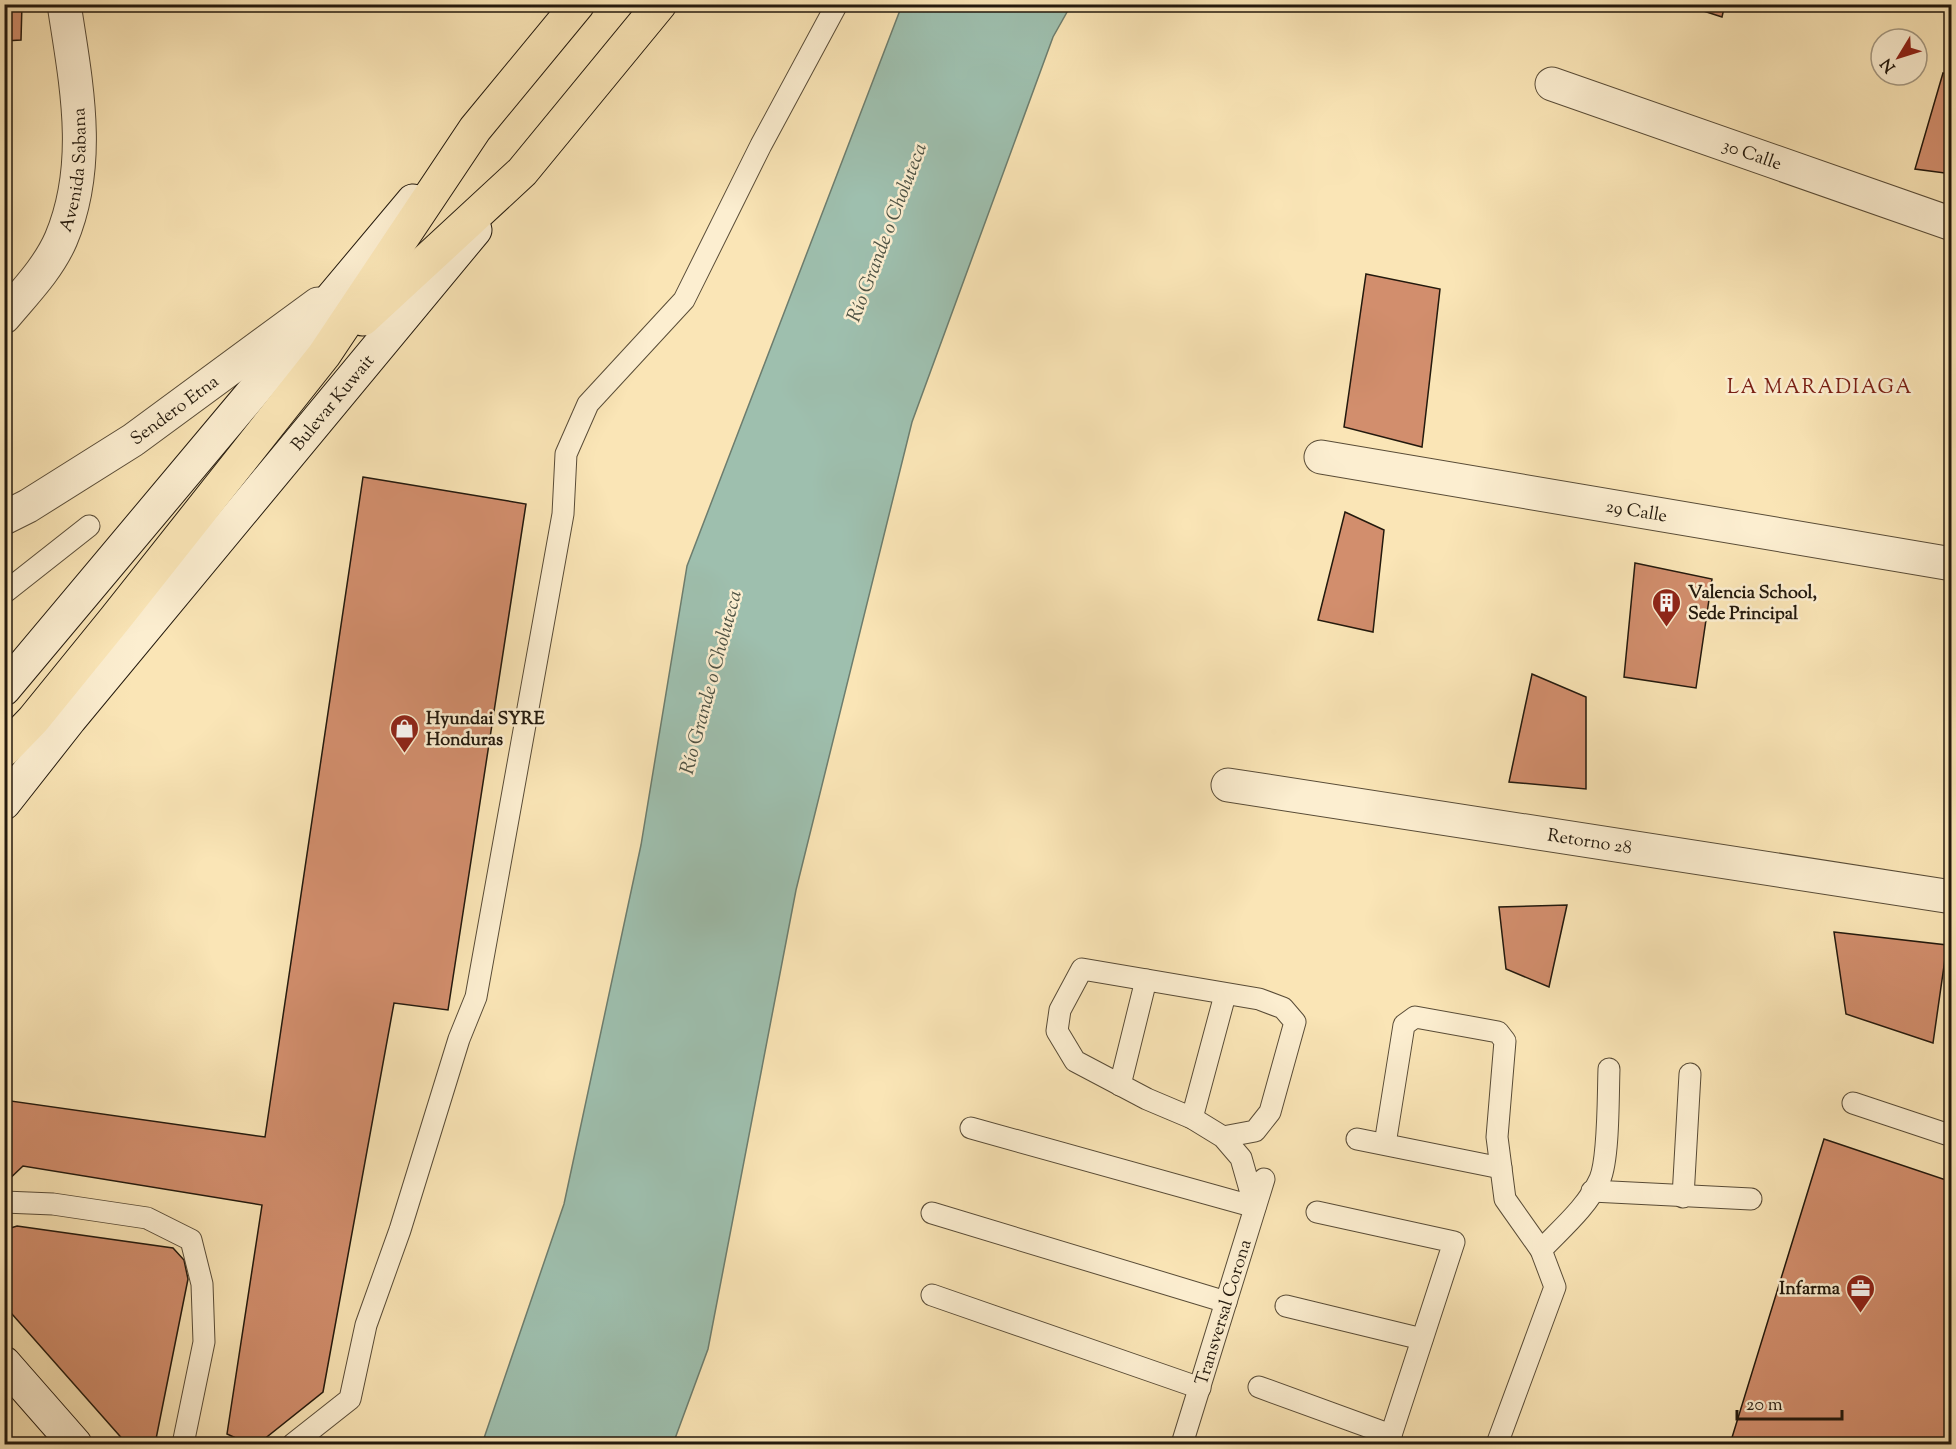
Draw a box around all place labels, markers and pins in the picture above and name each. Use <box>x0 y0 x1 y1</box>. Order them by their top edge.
place label: Valencia School, Sede Principal <box>1688 581 1817 628</box>
building icon: Valencia School, Sede Principal <box>1651 586 1683 628</box>
place label: Hyundai SYRE Honduras <box>426 707 545 754</box>
shop icon: Hyundai SYRE Honduras <box>389 712 421 754</box>
office icon: Infarma <box>1845 1272 1877 1314</box>
place label: Infarma <box>1779 1277 1841 1303</box>

